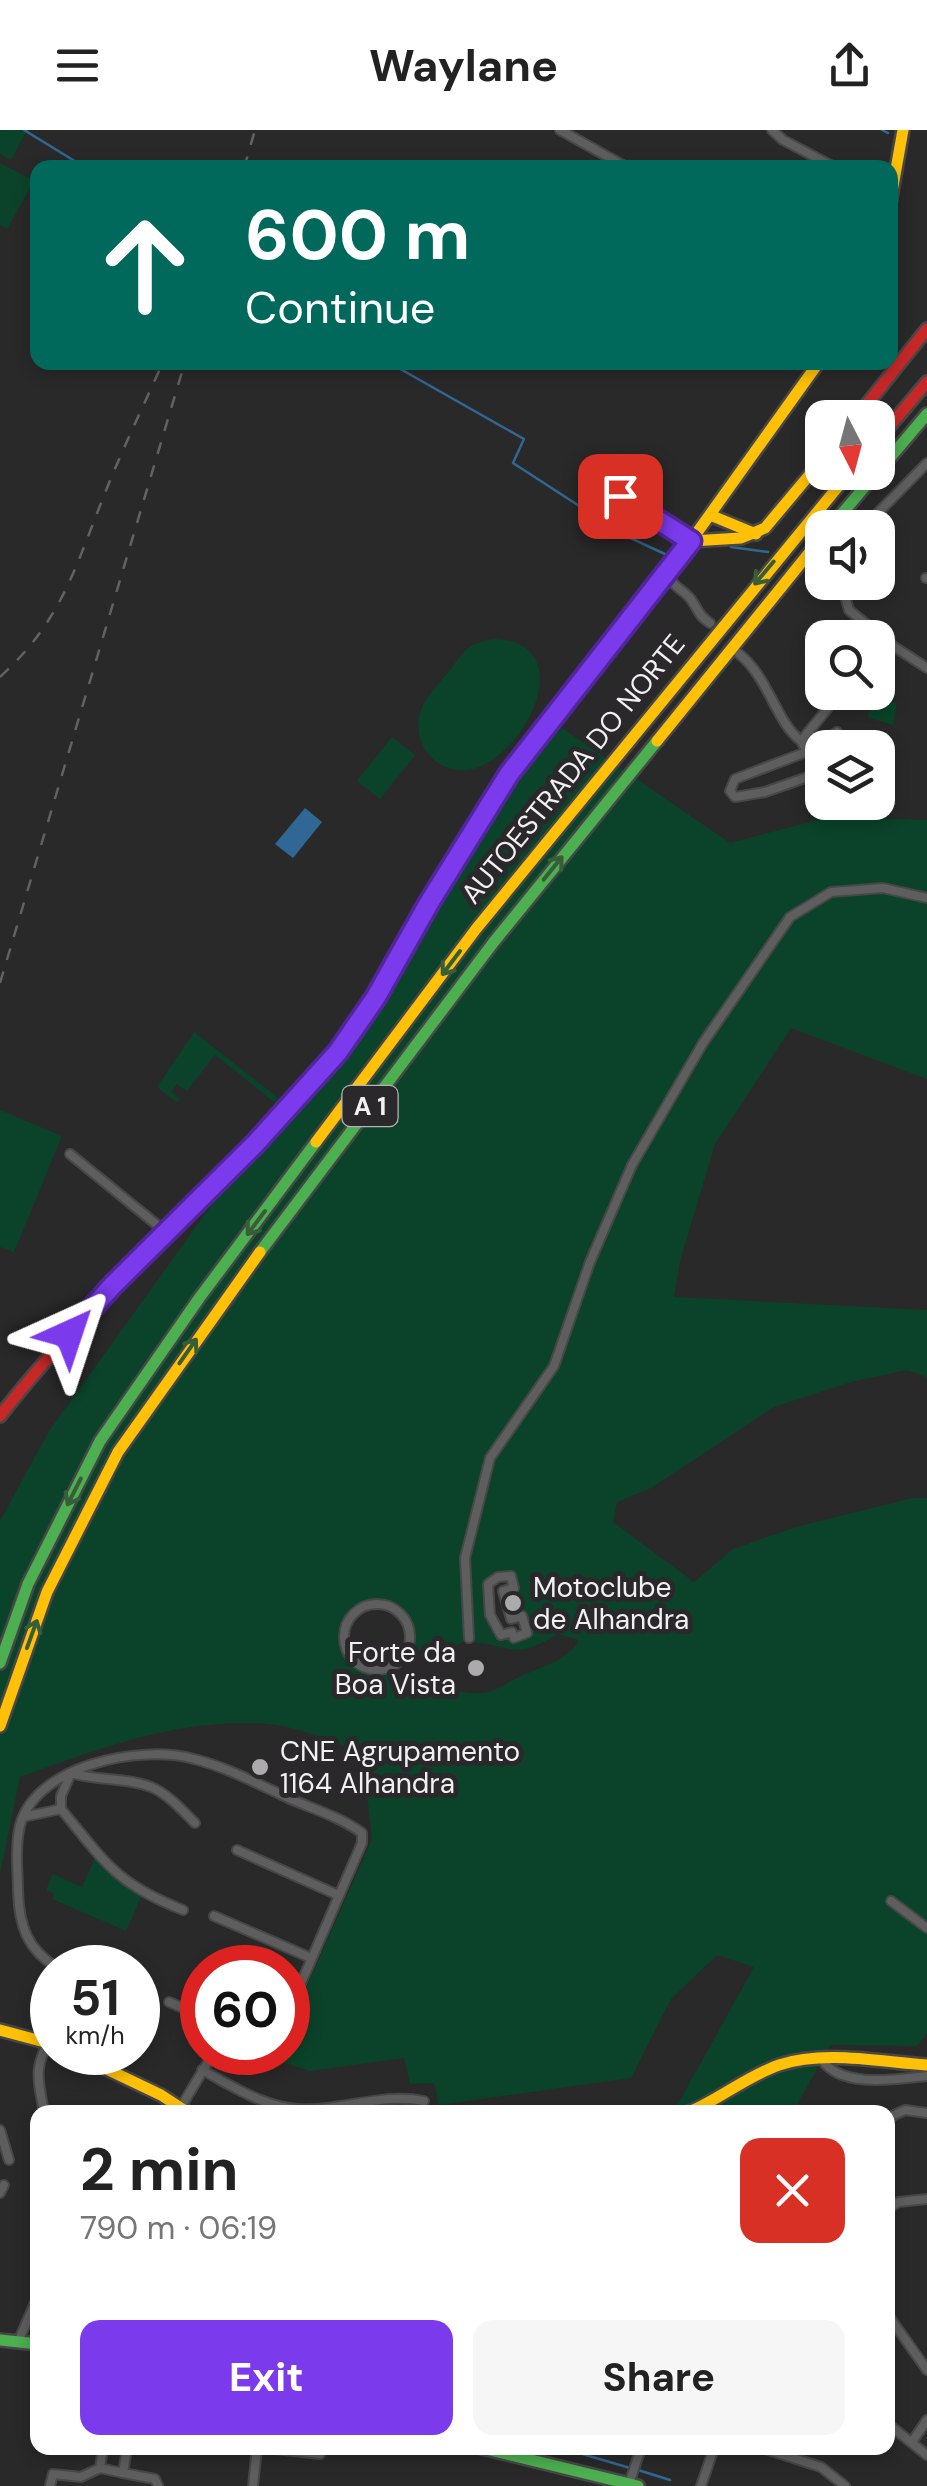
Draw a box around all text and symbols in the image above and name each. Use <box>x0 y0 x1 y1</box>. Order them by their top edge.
text: Waylane <box>369 36 558 95</box>
icon: menu <box>50 38 105 93</box>
icon: share <box>822 38 877 93</box>
text: 600 m <box>245 190 470 281</box>
icon: ahead <box>80 200 210 330</box>
text: Continue <box>245 278 435 337</box>
north arrow <box>805 400 895 490</box>
map controls <box>805 400 895 820</box>
pin <box>578 454 663 539</box>
icon: arrive <box>593 469 648 524</box>
button: sound <box>805 510 895 600</box>
one-way arrow <box>753 560 775 586</box>
button: search <box>805 620 895 710</box>
street label: AUTOESTRADA DO NORTE <box>453 627 693 911</box>
button: layers <box>805 730 895 820</box>
one-way arrow <box>542 856 564 882</box>
one-way arrow <box>441 949 462 976</box>
road number: A 1 <box>342 1086 398 1126</box>
one-way arrow <box>245 1209 266 1236</box>
position arrow <box>17 1282 121 1386</box>
one-way arrow <box>177 1338 198 1365</box>
one-way arrow <box>64 1477 83 1506</box>
place label: Motoclube de Alhandra <box>533 1569 689 1638</box>
marker: Motoclube de Alhandra <box>502 1592 524 1614</box>
one-way arrow <box>24 1620 42 1651</box>
place label: Forte da Boa Vista <box>335 1634 456 1703</box>
marker: Forte da Boa Vista <box>465 1657 487 1679</box>
place label: CNE Agrupamento 1164 Alhandra <box>280 1733 520 1802</box>
marker: CNE Agrupamento 1164 Alhandra <box>249 1756 271 1778</box>
speed limit sign: 60 <box>180 1945 310 2075</box>
text: 51 <box>70 1965 120 2031</box>
text: km/h <box>65 2019 125 2052</box>
text: 2 min <box>80 2130 239 2209</box>
button: close <box>740 2138 845 2243</box>
text: 790 m · 06:19 <box>80 2207 277 2249</box>
button: Exit <box>80 2320 453 2435</box>
button: Share <box>473 2320 845 2435</box>

